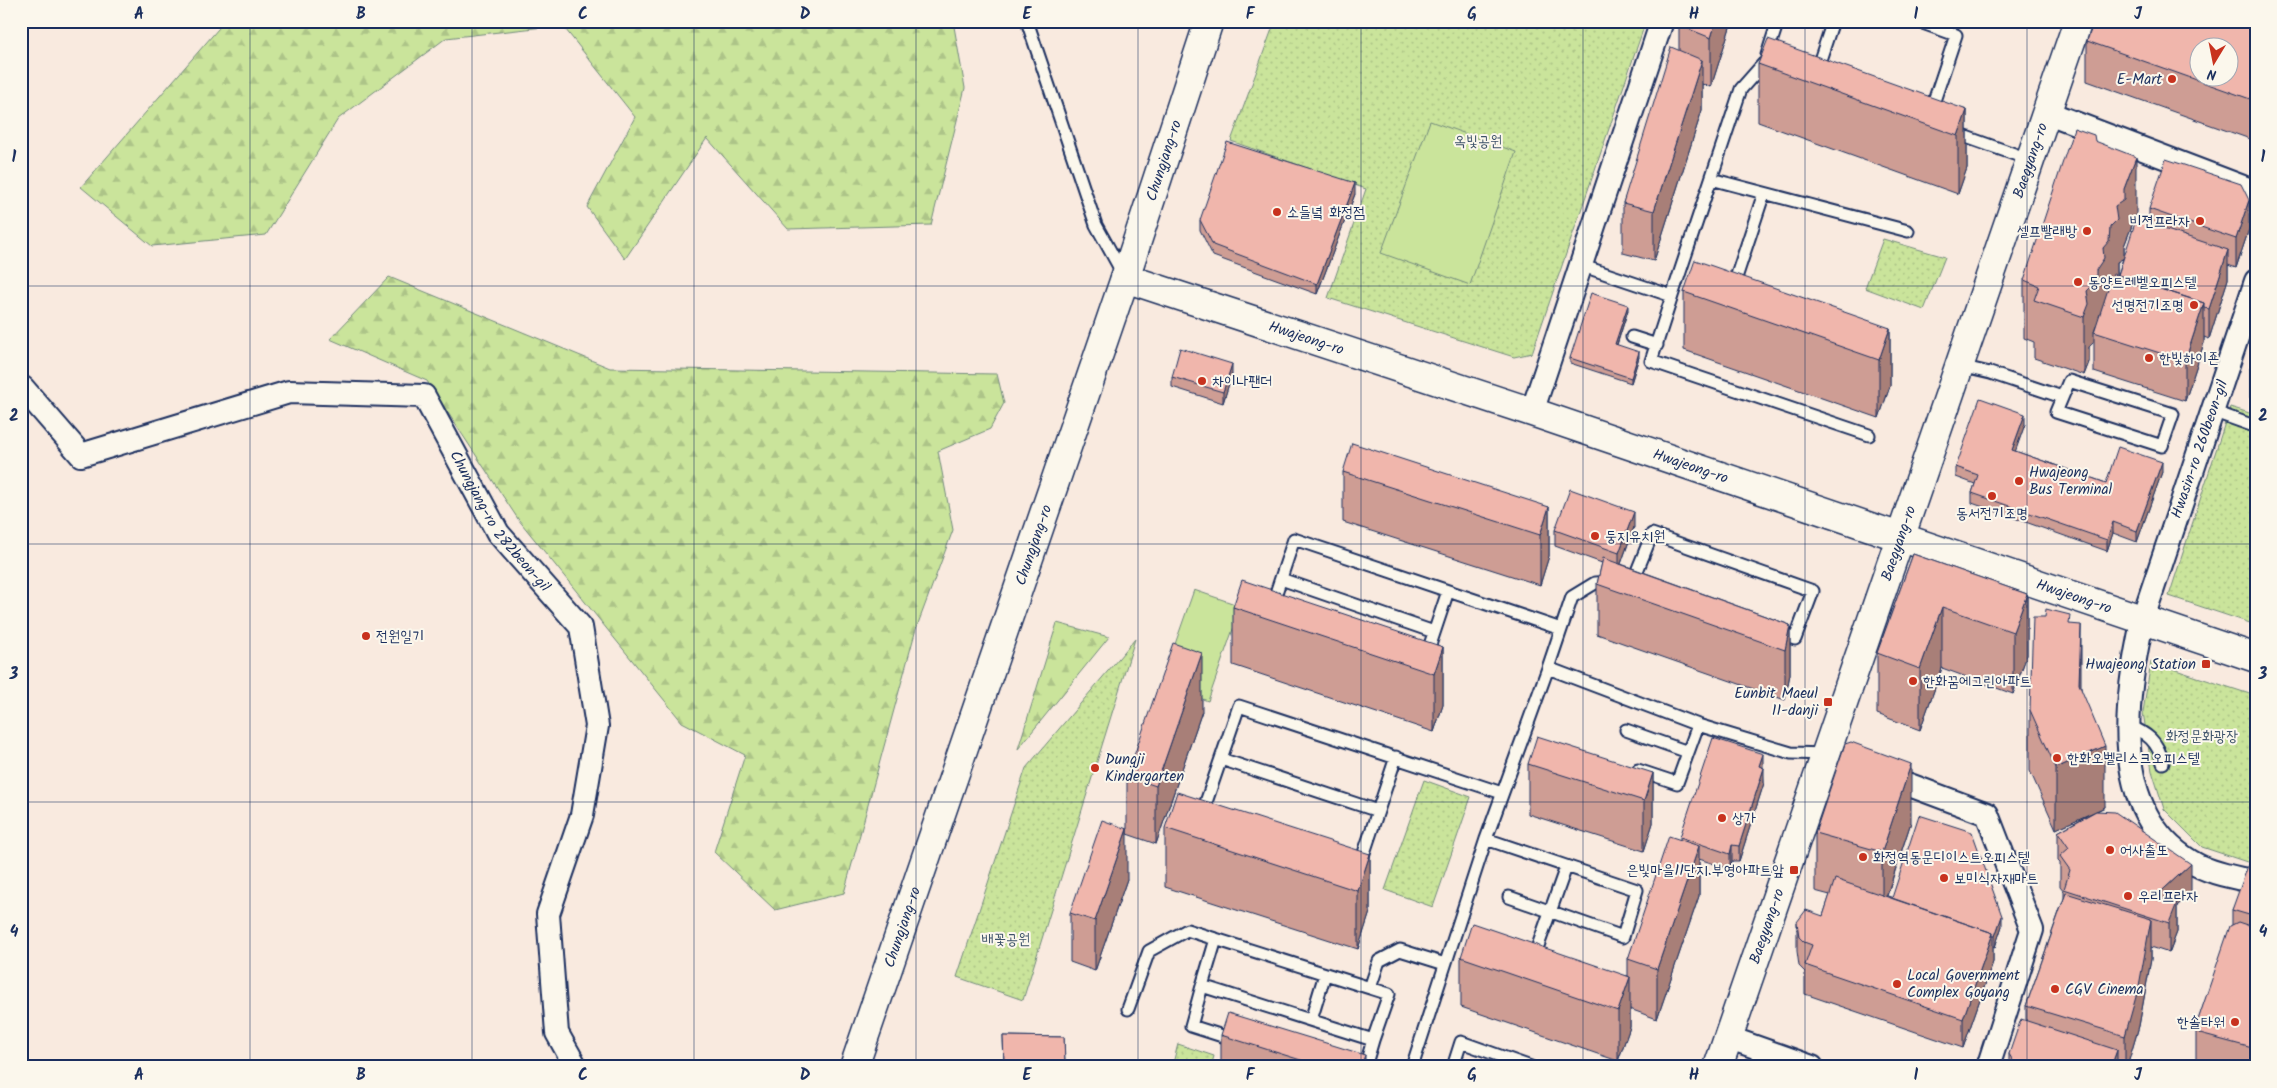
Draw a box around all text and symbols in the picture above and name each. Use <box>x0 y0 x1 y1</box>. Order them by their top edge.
text: A <box>134 2 144 27</box>
text: B <box>356 2 366 27</box>
text: C <box>578 2 588 27</box>
text: D <box>800 2 811 27</box>
text: E <box>1023 2 1033 27</box>
text: F <box>1246 2 1256 27</box>
text: G <box>1467 2 1477 27</box>
text: H <box>1689 2 1699 27</box>
text: I <box>1914 2 1919 27</box>
text: J <box>2134 2 2143 27</box>
north arrow <box>2190 38 2240 88</box>
text: N <box>2205 62 2218 85</box>
place label: E-Mart <box>2117 68 2162 92</box>
marker: E-Mart <box>2166 73 2178 85</box>
street label: Chungjang-ro <box>1140 117 1189 204</box>
street label: Baegyang-ro <box>2007 119 2055 202</box>
park label: 옥빛공원 <box>1454 130 1502 154</box>
text: 1 <box>12 145 17 170</box>
text: 1 <box>2261 145 2266 170</box>
place label: 소들녘 화정점 <box>1287 201 1365 225</box>
marker: 소들녘 화정점 <box>1271 206 1283 218</box>
place label: 비젼프라자 <box>2130 210 2190 234</box>
marker: 비젼프라자 <box>2194 215 2206 227</box>
place label: 셀프빨래방 <box>2017 220 2078 244</box>
marker: 셀프빨래방 <box>2081 225 2093 237</box>
place label: 동양트레벨오피스텔 <box>2088 271 2197 295</box>
marker: 동양트레벨오피스텔 <box>2072 276 2084 288</box>
place label: 선명전기조명 <box>2112 294 2184 318</box>
marker: 선명전기조명 <box>2188 299 2200 311</box>
street label: Hwajeong-ro <box>1265 315 1347 362</box>
place label: 한빛하이죤 <box>2159 347 2219 371</box>
marker: 한빛하이죤 <box>2143 352 2155 364</box>
place label: 차이나팬더 <box>1212 370 1272 394</box>
marker: 차이나팬더 <box>1196 375 1208 387</box>
street label: Hwasin-ro 260beon-gil <box>2165 377 2235 522</box>
text: 2 <box>9 404 19 429</box>
text: 2 <box>2258 404 2268 429</box>
street label: Hwajeong-ro <box>1649 443 1731 491</box>
street label: Chungjang-ro 282beon-gil <box>443 447 556 598</box>
place label: Hwajeong Bus Terminal <box>2029 461 2112 502</box>
marker: Hwajeong Bus Terminal <box>2013 475 2025 487</box>
marker: 동서전기조명 <box>1986 490 1998 502</box>
street label: Chungjang-ro <box>1009 501 1059 589</box>
street label: Baegyang-ro <box>1875 502 1923 584</box>
place label: 동서전기조명 <box>1956 502 2028 526</box>
place label: 둥지유치원 <box>1605 525 1665 549</box>
marker: 둥지유치원 <box>1589 530 1601 542</box>
street label: Hwajeong-ro <box>2033 573 2115 621</box>
place label: 전원일기 <box>376 625 424 649</box>
marker: 전원일기 <box>360 630 372 642</box>
place label: Hwajeong Station <box>2085 653 2196 677</box>
marker: Hwajeong Station <box>2200 658 2212 670</box>
text: 3 <box>9 662 19 687</box>
text: 3 <box>2258 662 2268 687</box>
place label: 한화꿈에그린아파트 <box>1923 670 2032 694</box>
marker: 한화꿈에그린아파트 <box>1907 675 1919 687</box>
place label: Eunbit Maeul 11-danji <box>1734 682 1819 723</box>
marker: Eunbit Maeul 11-danji <box>1822 696 1834 708</box>
park label: 화정문화광장 <box>2166 725 2238 749</box>
place label: 한화오벨리스크오피스텔 <box>2067 747 2200 771</box>
place label: Dungji Kindergarten <box>1105 748 1184 789</box>
marker: 한화오벨리스크오피스텔 <box>2051 752 2063 764</box>
marker: Dungji Kindergarten <box>1089 762 1101 774</box>
place label: 상가 <box>1732 807 1756 831</box>
marker: 상가 <box>1716 812 1728 824</box>
place label: 어사출또 <box>2120 839 2168 863</box>
marker: 어사출또 <box>2104 844 2116 856</box>
place label: 화정역동문디이스트오피스텔 <box>1873 846 2030 870</box>
marker: 화정역동문디이스트오피스텔 <box>1857 851 1869 863</box>
place label: 은빛마을11단지.부영아파트앞 <box>1626 859 1784 883</box>
marker: 은빛마을11단지.부영아파트앞 <box>1788 864 1800 876</box>
place label: 보미식자재마트 <box>1954 867 2039 891</box>
marker: 보미식자재마트 <box>1938 872 1950 884</box>
street label: Chungjang-ro <box>878 884 928 971</box>
street label: Baegyang-ro <box>1743 885 1792 967</box>
place label: 우리프라자 <box>2138 885 2198 909</box>
marker: 우리프라자 <box>2122 890 2134 902</box>
text: 4 <box>10 920 19 945</box>
text: 4 <box>2259 920 2268 945</box>
park label: 배꽃공원 <box>982 928 1030 952</box>
place label: Local Government Complex Goyang <box>1907 964 2020 1005</box>
marker: Local Government Complex Goyang <box>1891 978 1903 990</box>
place label: CGV Cinema <box>2065 978 2143 1002</box>
marker: CGV Cinema <box>2049 983 2061 995</box>
place label: 한솔타워 <box>2177 1011 2225 1035</box>
marker: 한솔타워 <box>2229 1016 2241 1028</box>
text: A <box>134 1063 144 1088</box>
text: B <box>356 1063 366 1088</box>
text: C <box>578 1063 588 1088</box>
text: D <box>800 1063 811 1088</box>
text: E <box>1023 1063 1033 1088</box>
text: F <box>1246 1063 1256 1088</box>
text: G <box>1467 1063 1477 1088</box>
text: H <box>1689 1063 1699 1088</box>
text: I <box>1914 1063 1919 1088</box>
text: J <box>2134 1063 2143 1088</box>

